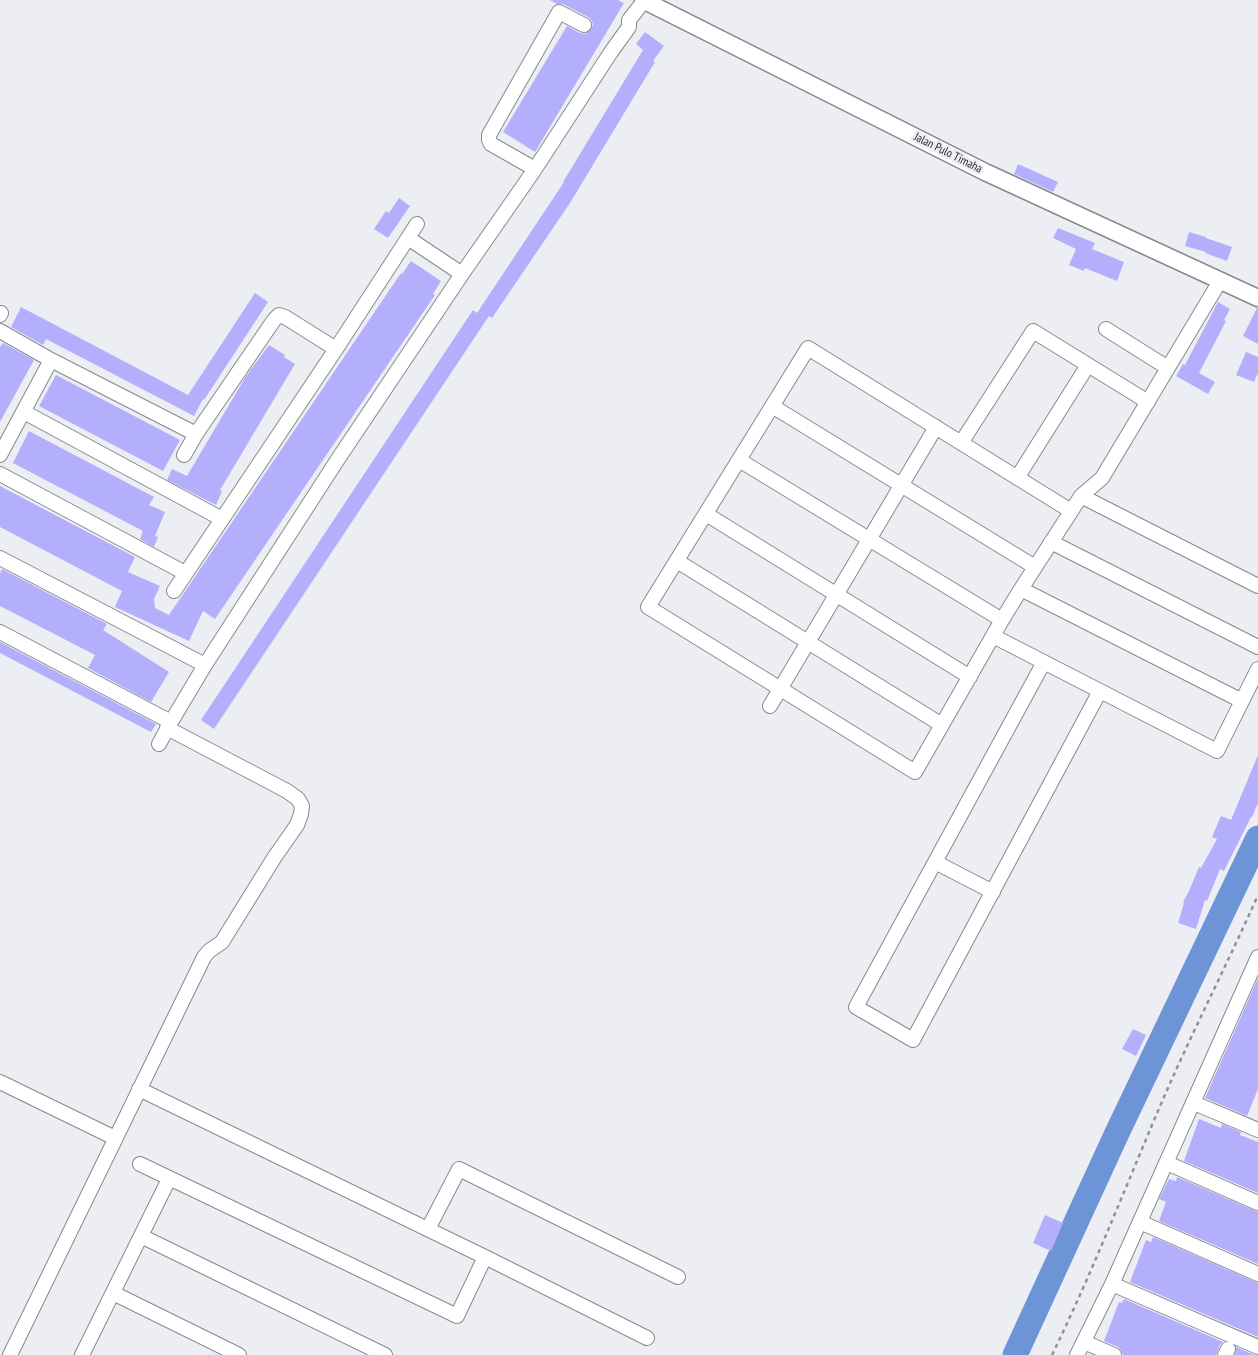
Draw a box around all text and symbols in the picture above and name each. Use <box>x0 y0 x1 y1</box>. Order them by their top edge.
street label: Jalan Pulo Timaha <box>912 130 984 176</box>

